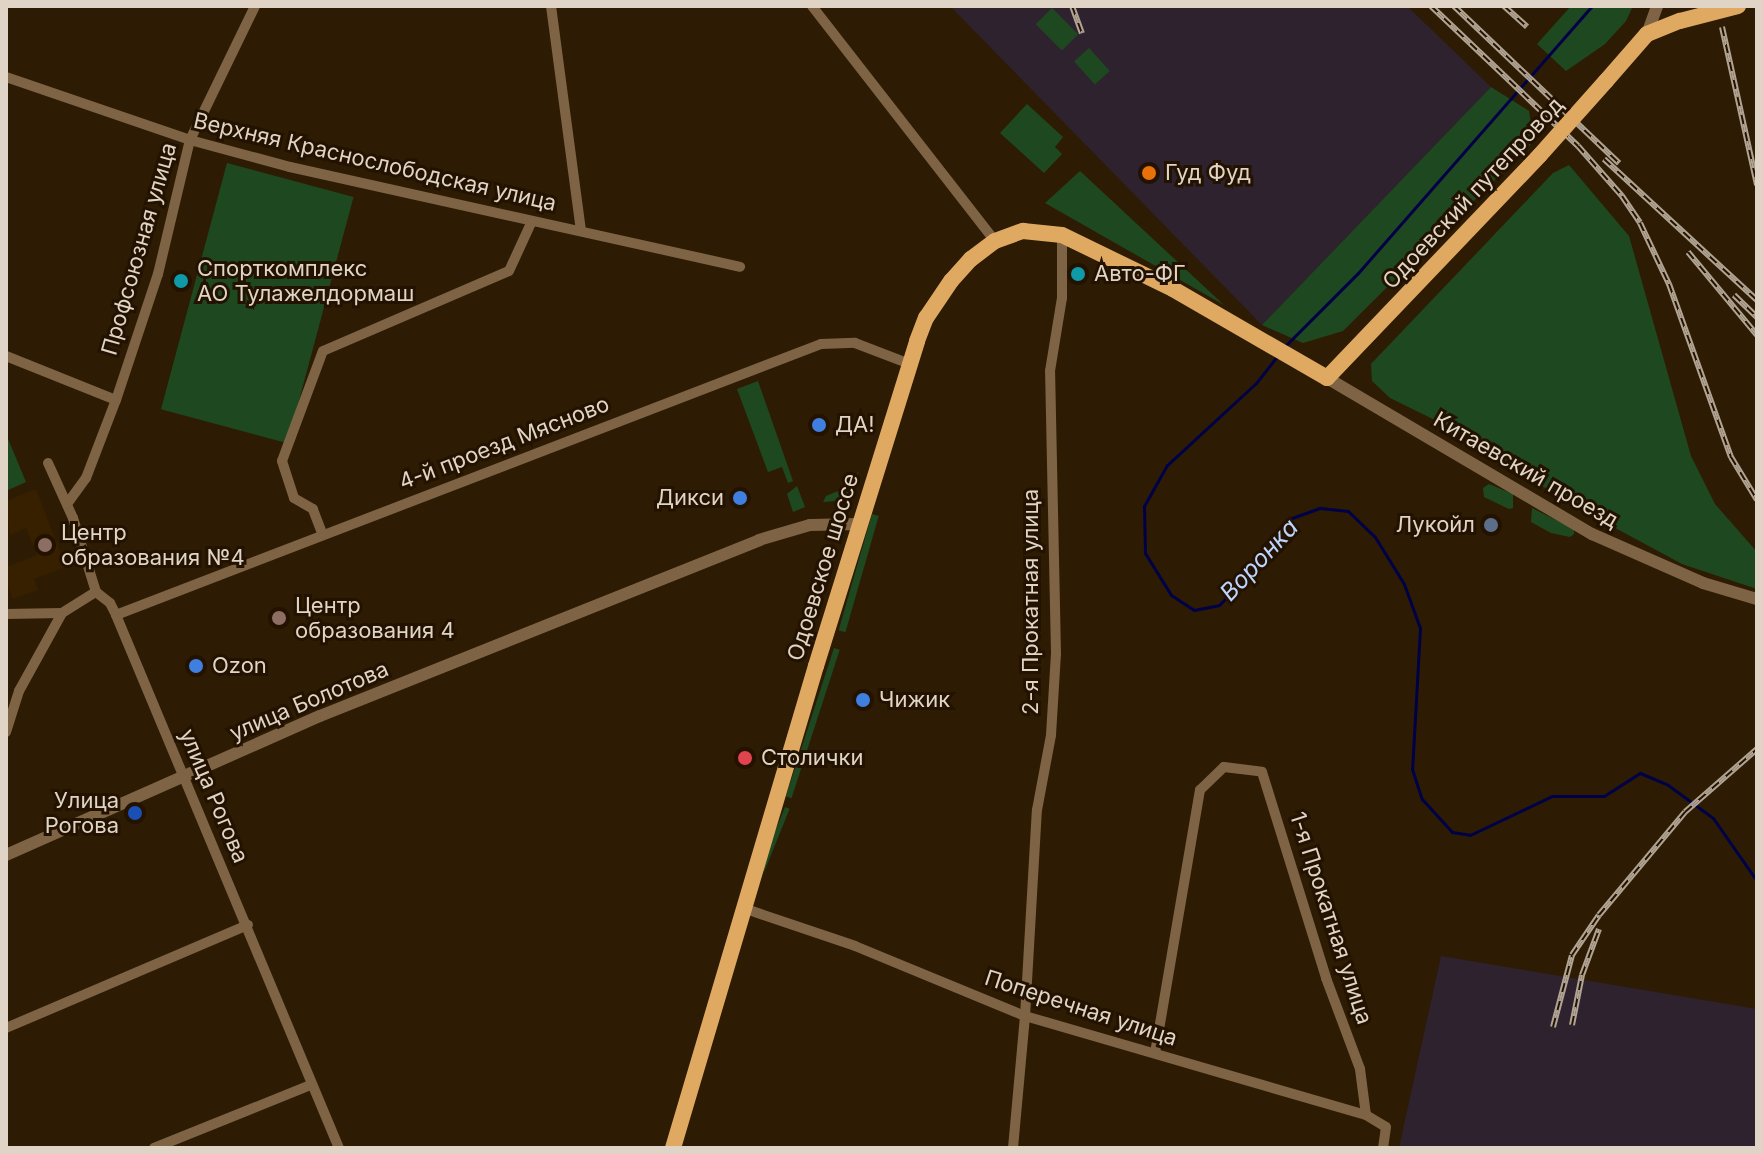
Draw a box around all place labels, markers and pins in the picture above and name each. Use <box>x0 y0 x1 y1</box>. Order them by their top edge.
place label: Гуд Фуд <box>1165 160 1251 186</box>
marker: Гуд Фуд <box>1140 164 1158 182</box>
place label: Спорткомплекс АО Тулажелдормаш <box>197 255 414 306</box>
place label: Авто-ФГ <box>1094 261 1186 287</box>
marker: Авто-ФГ <box>1069 265 1087 283</box>
marker: Спорткомплекс АО Тулажелдормаш <box>172 272 190 290</box>
place label: ДА! <box>835 412 875 438</box>
marker: ДА! <box>810 416 828 434</box>
place label: Дикси <box>656 485 724 511</box>
marker: Дикси <box>731 489 749 507</box>
place label: Лукойл <box>1396 512 1475 538</box>
marker: Лукойл <box>1482 516 1500 534</box>
place label: Центр образования №4 <box>61 519 245 570</box>
marker: Центр образования №4 <box>36 536 54 554</box>
place label: Центр образования 4 <box>295 592 455 644</box>
marker: Центр образования 4 <box>270 609 288 627</box>
place label: Ozon <box>212 653 267 679</box>
marker: Ozon <box>187 657 205 675</box>
place label: Чижик <box>879 687 950 713</box>
marker: Чижик <box>854 691 872 709</box>
place label: Столички <box>761 745 863 771</box>
marker: Столички <box>736 749 754 767</box>
place label: Улица Рогова <box>45 787 119 838</box>
marker: Улица Рогова <box>126 804 144 822</box>

